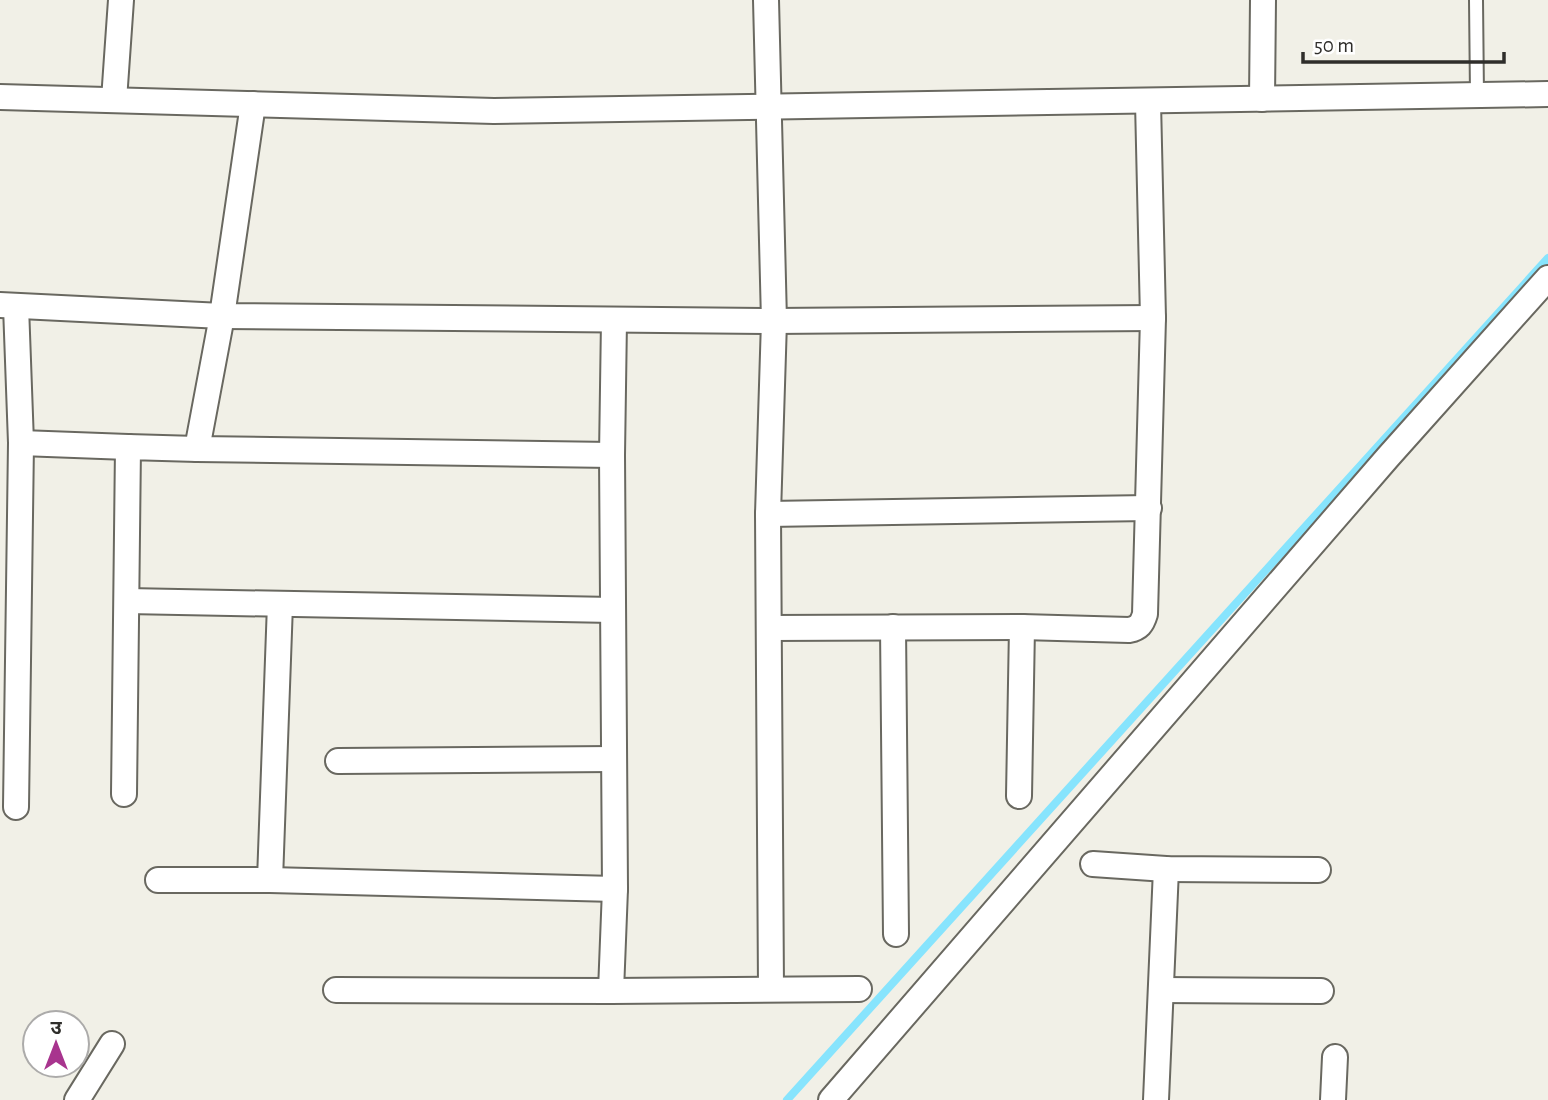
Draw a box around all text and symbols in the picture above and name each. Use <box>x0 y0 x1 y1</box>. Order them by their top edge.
scale bar <box>1303 21 1504 65</box>
text: 50 m <box>1314 35 1354 56</box>
north arrow <box>21 1009 91 1079</box>
text: उ <box>50 1019 62 1038</box>

